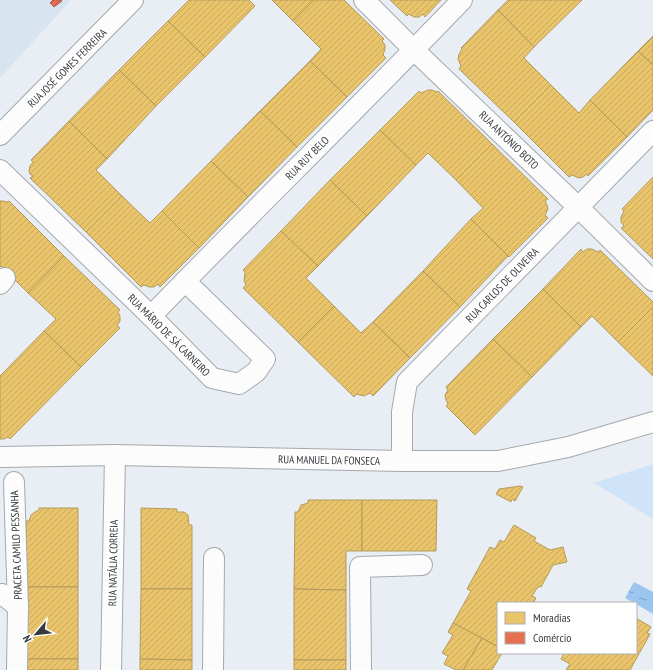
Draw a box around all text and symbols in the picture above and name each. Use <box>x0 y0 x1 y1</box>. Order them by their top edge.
street label: RUA JOSÉ GOMES FERREIRA <box>25 25 110 110</box>
street label: RUA ANTÓNIO BOTO <box>476 108 542 172</box>
street label: RUA RUY BELO <box>282 133 332 183</box>
street label: RUA CARLOS DE OLIVEIRA <box>463 244 542 325</box>
street label: RUA MÁRIO DE SÁ CARNEIRO <box>125 291 213 379</box>
street label: RUA MANUEL DA FONSECA <box>278 452 381 468</box>
street label: PRACETA CAMILO PESSANHA <box>7 489 25 600</box>
street label: RUA NATÁLIA CORREIA <box>105 519 121 606</box>
legend <box>497 602 637 654</box>
text: Moradias <box>533 610 571 625</box>
north arrow <box>16 614 56 654</box>
text: Comércio <box>533 630 571 645</box>
text: N <box>20 633 35 645</box>

